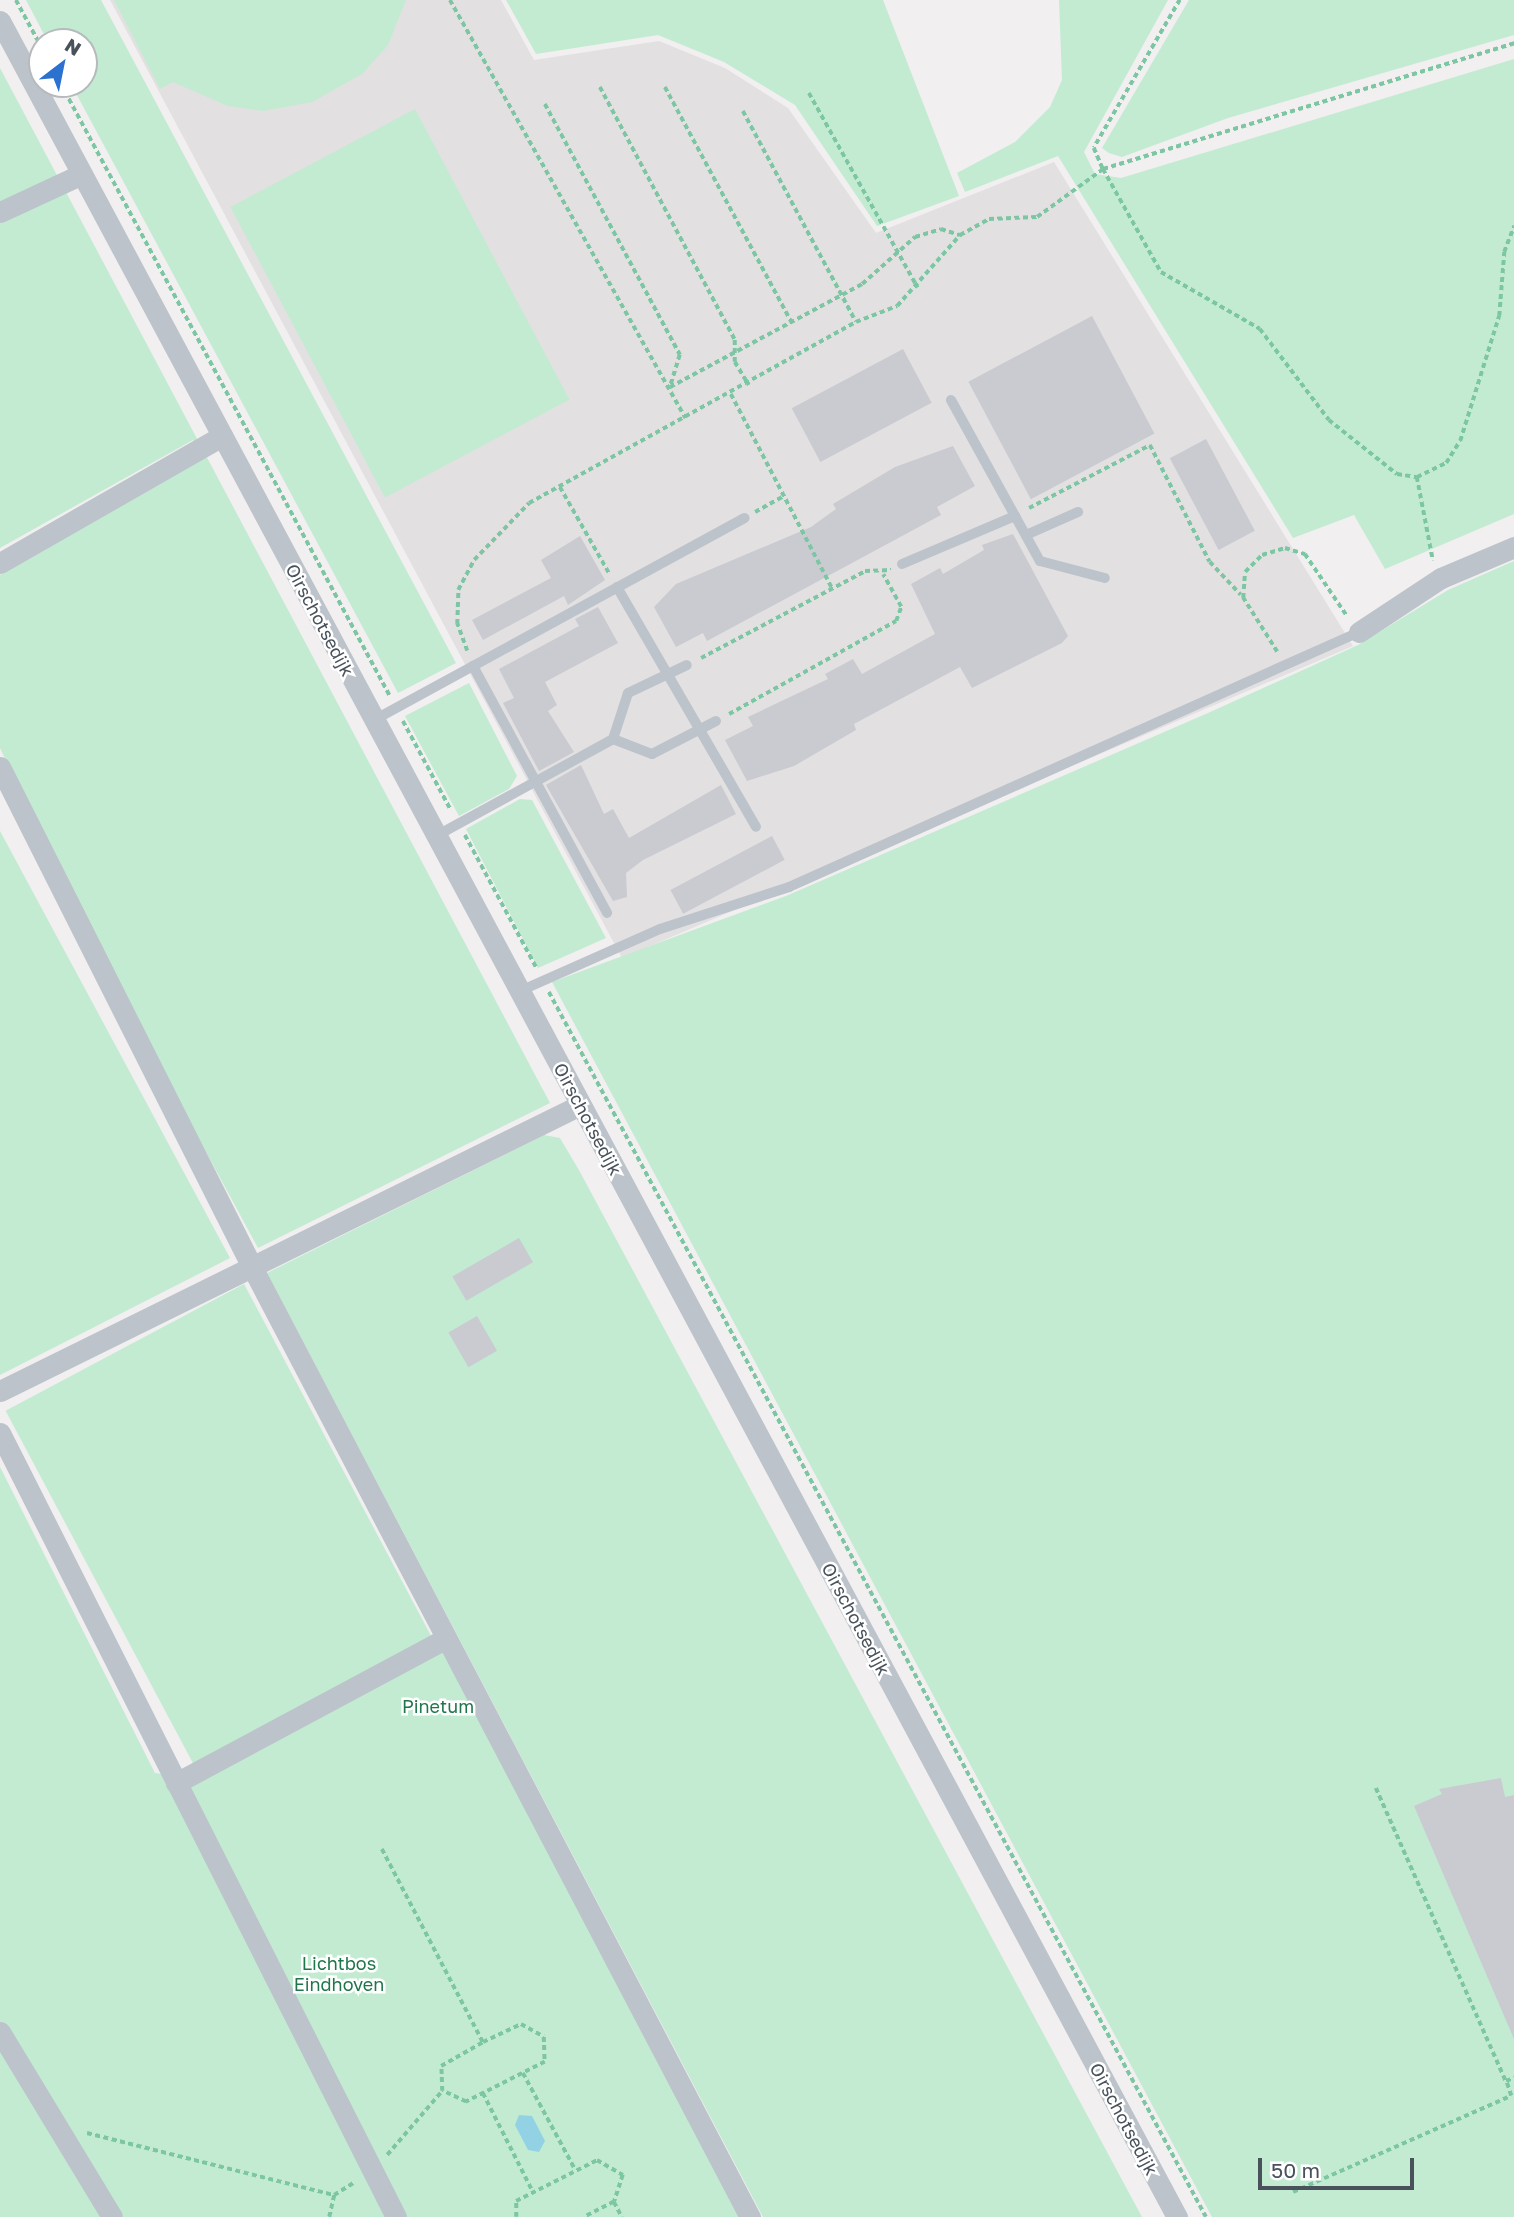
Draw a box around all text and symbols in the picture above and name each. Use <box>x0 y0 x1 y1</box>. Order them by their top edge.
north arrow <box>28 28 98 98</box>
text: N <box>61 33 86 60</box>
street label: Oirschotsedijk <box>281 560 359 680</box>
street label: Oirschotsedijk <box>549 1059 627 1179</box>
street label: Oirschotsedijk <box>817 1559 895 1679</box>
park label: Pinetum <box>402 1695 474 1717</box>
park label: Lichtbos Eindhoven <box>294 1953 384 1996</box>
street label: Oirschotsedijk <box>1085 2059 1163 2179</box>
scale bar <box>1262 2144 1418 2188</box>
text: 50 m <box>1271 2157 1320 2183</box>

